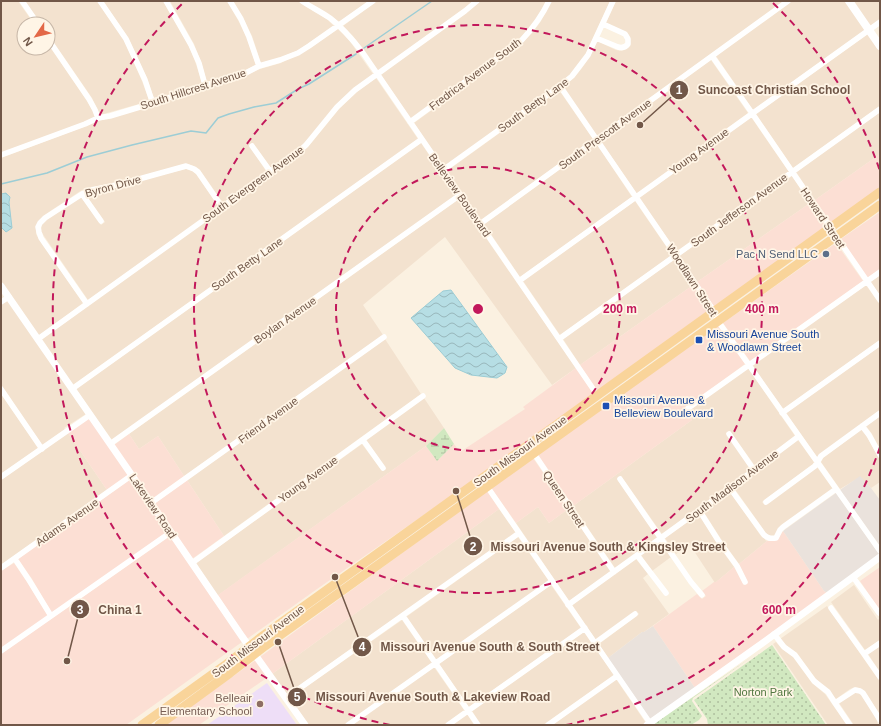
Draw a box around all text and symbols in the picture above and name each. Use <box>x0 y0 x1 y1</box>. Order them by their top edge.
north arrow <box>16 16 56 56</box>
text: N <box>21 35 35 48</box>
street label: Fredrica Avenue South <box>427 36 523 112</box>
street label: South Hillcrest Avenue <box>139 66 247 112</box>
street label: South Betty Lane <box>495 75 571 135</box>
callout: Suncoast Christian School <box>669 78 858 102</box>
text: 1 <box>676 83 683 97</box>
text: Suncoast Christian School <box>698 83 850 97</box>
street label: South Prescott Avenue <box>556 96 654 172</box>
street label: Young Avenue <box>667 125 731 177</box>
street label: South Evergreen Avenue <box>200 143 306 225</box>
street label: Belleview Boulevard <box>427 151 493 239</box>
street label: South Jefferson Avenue <box>688 171 790 249</box>
street label: Byron Drive <box>84 173 142 199</box>
street label: Howard Street <box>798 185 848 251</box>
street label: South Betty Lane <box>209 235 285 293</box>
street label: Woodlawn Street <box>664 242 720 318</box>
place label: Pac N Send LLC <box>736 248 818 260</box>
marker: Pac N Send LLC <box>821 249 831 259</box>
street label: Boylan Avenue <box>252 294 318 346</box>
centre of rings <box>471 302 485 316</box>
text: 200 m <box>603 302 637 316</box>
text: 400 m <box>745 302 779 316</box>
place label: Missouri Avenue South & Woodlawn Street <box>707 328 819 353</box>
marker: Missouri Avenue South & Woodlawn Street <box>694 335 704 345</box>
street label: Friend Avenue <box>236 394 300 446</box>
place label: Missouri Avenue & Belleview Boulevard <box>614 394 713 419</box>
marker: Missouri Avenue & Belleview Boulevard <box>601 401 611 411</box>
street label: South Missouri Avenue <box>471 413 569 489</box>
street label: South Madison Avenue <box>683 447 781 525</box>
street label: Young Avenue <box>276 453 340 505</box>
street label: Queen Street <box>541 469 587 529</box>
street label: Lakeview Road <box>127 471 179 541</box>
street label: Adams Avenue <box>33 496 101 548</box>
callout: Missouri Avenue South & Kingsley Street <box>463 534 734 558</box>
text: 2 <box>470 540 477 554</box>
text: Missouri Avenue South & Kingsley Street <box>490 540 726 554</box>
callout: China 1 <box>70 597 149 621</box>
street label: South Missouri Avenue <box>210 602 306 680</box>
text: 3 <box>77 603 84 617</box>
text: China 1 <box>98 603 142 617</box>
text: 600 m <box>762 603 796 617</box>
callout: Missouri Avenue South & South Street <box>352 635 608 659</box>
text: 4 <box>359 640 366 654</box>
text: Missouri Avenue South & South Street <box>380 640 600 654</box>
callout: Missouri Avenue South & Lakeview Road <box>287 685 558 709</box>
park label: Norton Park <box>734 686 793 698</box>
text: 5 <box>294 690 301 704</box>
text: Missouri Avenue South & Lakeview Road <box>316 690 550 704</box>
place label: Belleair Elementary School <box>160 692 252 717</box>
marker: Belleair Elementary School <box>255 699 265 709</box>

